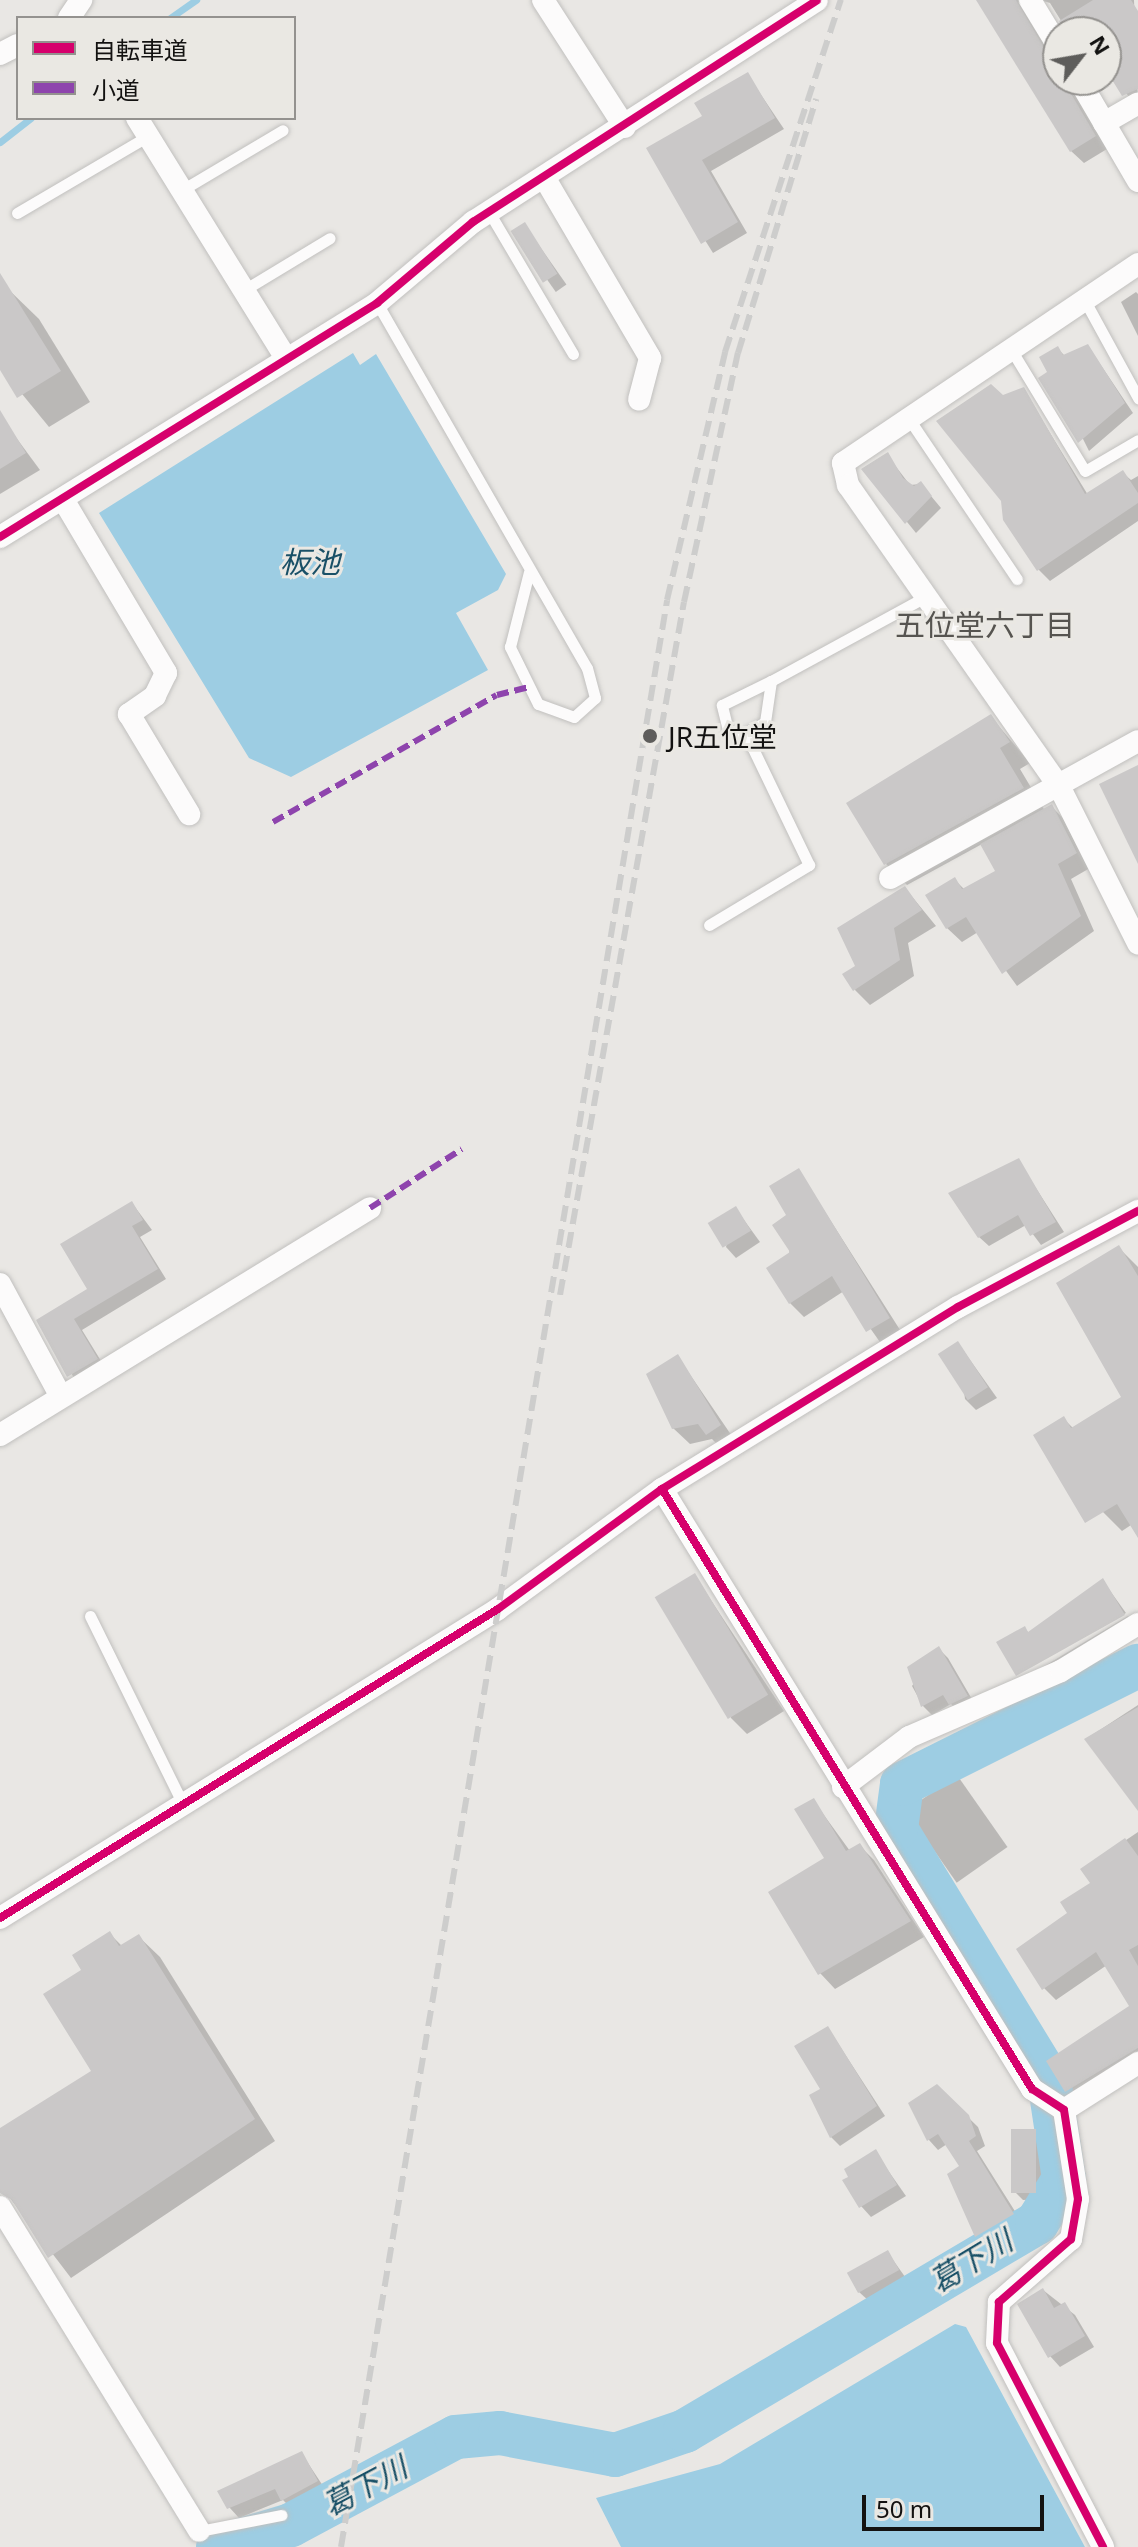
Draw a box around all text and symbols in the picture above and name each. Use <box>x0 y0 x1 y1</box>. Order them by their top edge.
legend <box>16 16 296 120</box>
north arrow <box>1042 16 1122 96</box>
text: N <box>1083 29 1118 60</box>
text: 自転車道 <box>92 33 188 66</box>
text: 小道 <box>92 73 140 106</box>
water label: 板池 <box>280 544 340 580</box>
district label: 五位堂六丁目 <box>895 607 1075 643</box>
place label: JR五位堂 <box>668 719 777 753</box>
marker: JR五位堂 <box>639 725 661 747</box>
water label: 葛下川 <box>923 2222 1019 2300</box>
water label: 葛下川 <box>317 2449 413 2523</box>
scale bar <box>866 2479 1048 2529</box>
text: 50 m <box>876 2492 932 2525</box>

